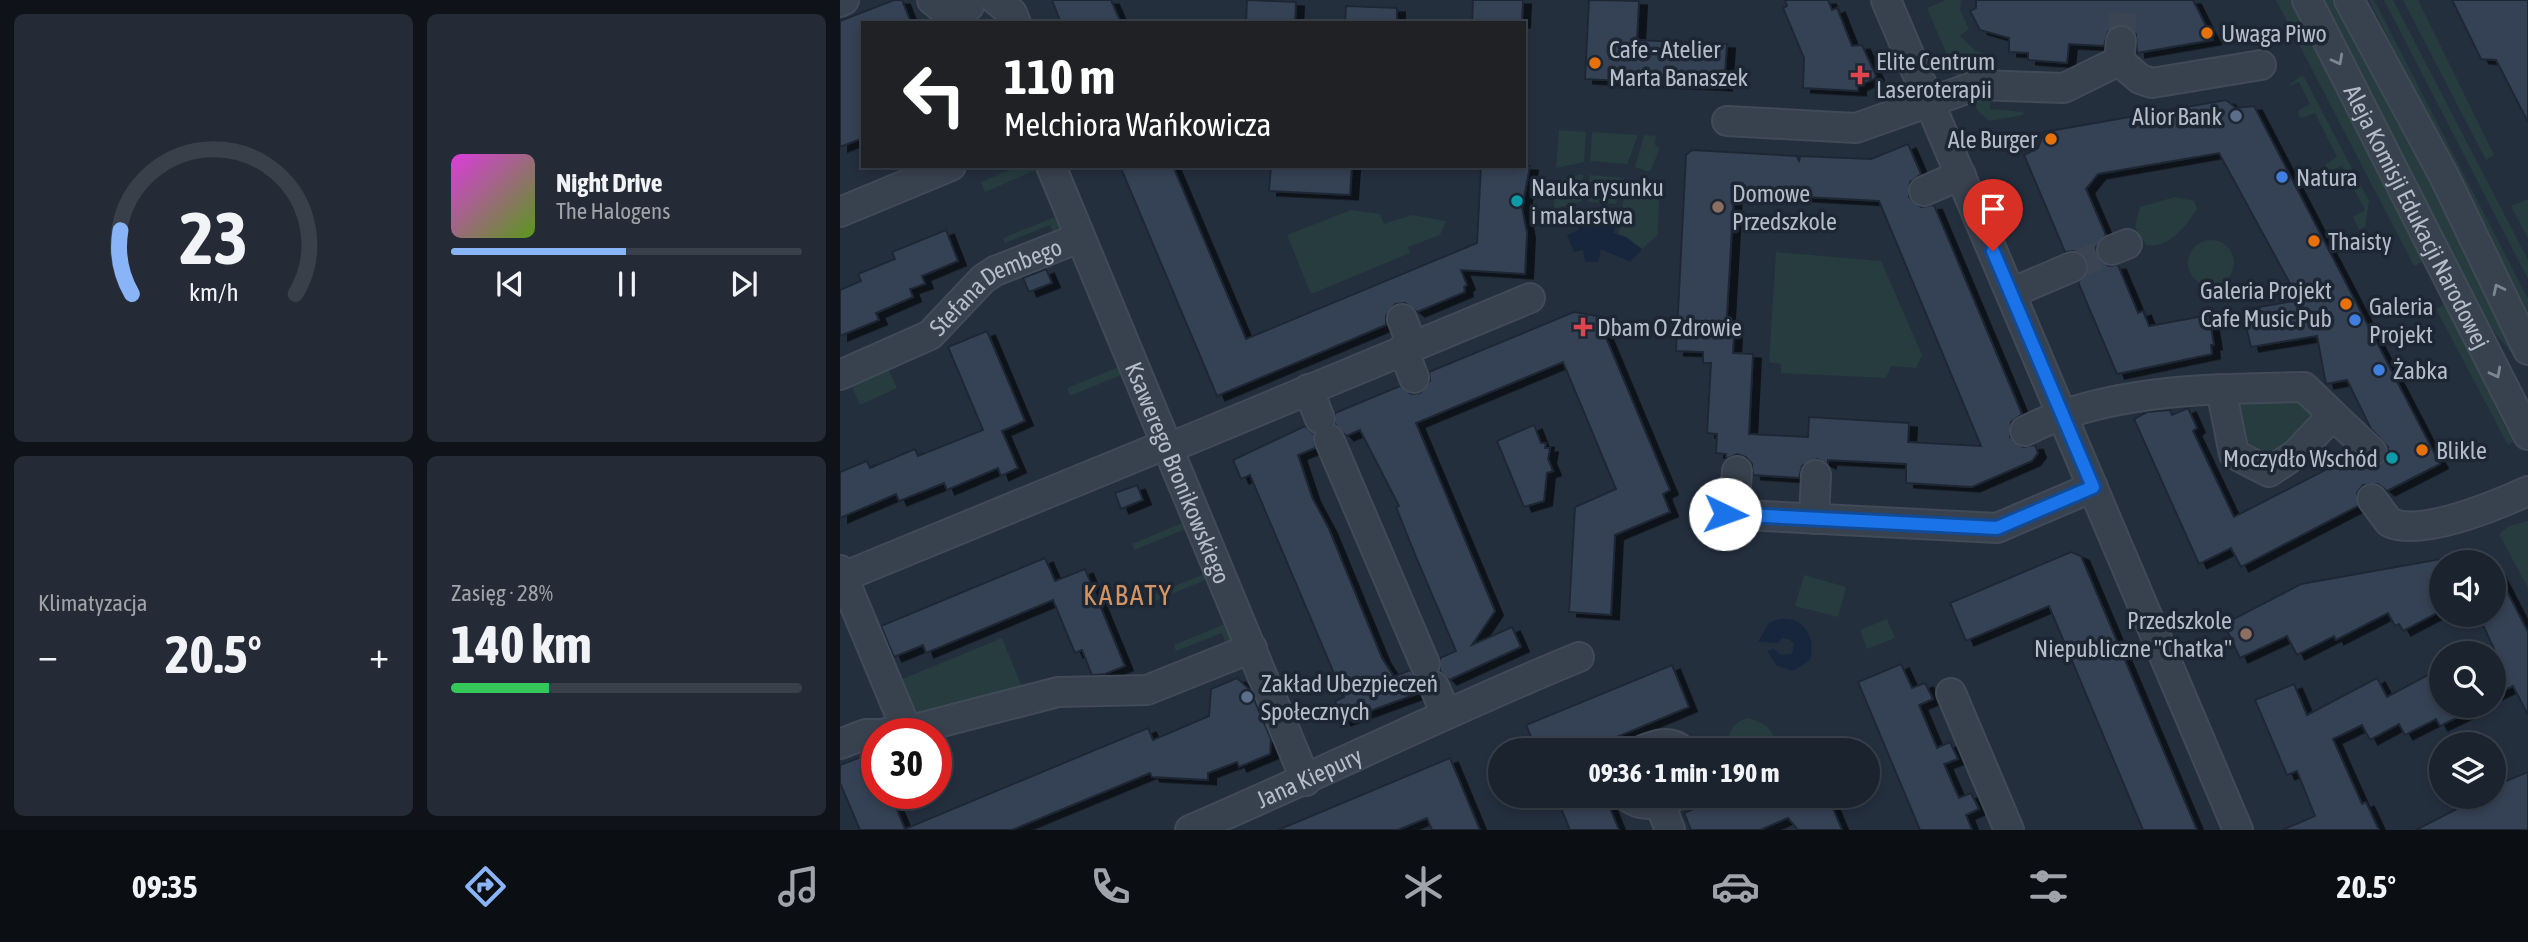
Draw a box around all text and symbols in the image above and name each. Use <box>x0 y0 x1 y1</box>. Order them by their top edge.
place label: Uwaga Piwo <box>2221 20 2327 47</box>
marker: Uwaga Piwo <box>2199 25 2215 41</box>
place label: Cafe - Atelier Marta Banaszek <box>1609 36 1749 91</box>
text: 110 m <box>1004 48 1115 104</box>
place label: Elite Centrum Laseroterapii <box>1876 48 1995 103</box>
icon: left <box>889 49 980 140</box>
one-way arrow <box>2330 53 2344 66</box>
marker: Cafe - Atelier Marta Banaszek <box>1587 55 1603 71</box>
marker: Elite Centrum Laseroterapii <box>1850 65 1870 85</box>
street label: Aleja Komisji Edukacji Narodowej <box>2339 80 2495 353</box>
place label: Alior Bank <box>2132 103 2222 130</box>
text: Melchiora Wańkowicza <box>1004 106 1271 143</box>
marker: Alior Bank <box>2228 108 2244 124</box>
place label: Ale Burger <box>1948 126 2038 153</box>
marker: Ale Burger <box>2043 131 2059 147</box>
place label: Natura <box>2296 164 2358 191</box>
text: Night Drive <box>556 168 663 198</box>
marker: Natura <box>2274 169 2290 185</box>
place label: Nauka rysunku i malarstwa <box>1531 174 1664 229</box>
pin <box>1963 179 2023 251</box>
place label: Domowe Przedszkole <box>1732 180 1837 235</box>
icon: arrive <box>1974 190 2012 228</box>
marker: Nauka rysunku i malarstwa <box>1509 193 1525 209</box>
text: 23 <box>179 197 248 280</box>
text: The Halogens <box>556 198 670 224</box>
marker: Domowe Przedszkole <box>1710 199 1726 215</box>
place label: Thaisty <box>2328 228 2392 255</box>
street label: Stefana Dembego <box>924 233 1065 341</box>
marker: Thaisty <box>2306 233 2322 249</box>
icon: previous <box>491 265 529 303</box>
icon: pause <box>608 265 646 303</box>
icon: next <box>725 265 763 303</box>
place label: Galeria Projekt Cafe Music Pub <box>2200 277 2332 332</box>
text: km/h <box>189 278 238 306</box>
one-way arrow <box>2492 284 2506 296</box>
place label: Galeria Projekt <box>2369 293 2434 348</box>
marker: Galeria Projekt Cafe Music Pub <box>2338 296 2354 312</box>
marker: Galeria Projekt <box>2347 312 2363 328</box>
place label: Dbam O Zdrowie <box>1597 314 1742 341</box>
marker: Dbam O Zdrowie <box>1575 319 1591 335</box>
place label: Żabka <box>2393 357 2448 384</box>
street label: Ksawerego Bronikowskiego <box>1120 358 1236 587</box>
marker: Żabka <box>2371 362 2387 378</box>
one-way arrow <box>2487 366 2501 378</box>
place label: Blikle <box>2436 437 2487 464</box>
marker: Blikle <box>2414 442 2430 458</box>
place label: Moczydło Wschód <box>2223 445 2378 472</box>
marker: Moczydło Wschód <box>2384 450 2400 466</box>
position arrow <box>1688 477 1762 551</box>
map controls <box>2429 550 2506 809</box>
button: sound <box>2429 550 2506 627</box>
district label: KABATY <box>1083 579 1173 611</box>
text: Zasięg · 28% <box>451 580 553 606</box>
text: Klimatyzacja <box>38 590 147 616</box>
place label: Przedszkole Niepubliczne "Chatka" <box>2034 607 2232 662</box>
text: 140 km <box>451 614 592 674</box>
text: 20.5° <box>165 624 262 684</box>
marker: Przedszkole Niepubliczne "Chatka" <box>2238 626 2254 642</box>
text: − <box>38 633 58 676</box>
text: + <box>369 633 389 676</box>
button: search <box>2429 641 2506 718</box>
place label: Zakład Ubezpieczeń Społecznych <box>1261 670 1438 725</box>
marker: Zakład Ubezpieczeń Społecznych <box>1239 689 1255 705</box>
speed limit sign: 30 <box>861 718 952 809</box>
button: layers <box>2429 732 2506 809</box>
street label: Jana Kiepury <box>1252 741 1366 813</box>
text: 09:36 · 1 min · 190 m <box>1589 758 1779 788</box>
icon: directions <box>461 862 510 911</box>
icon: music <box>774 862 823 911</box>
icon: phone <box>1086 862 1135 911</box>
icon: climate <box>1399 862 1448 911</box>
icon: car <box>1711 862 1760 911</box>
icon: filters <box>2024 862 2073 911</box>
text: 09:35 <box>132 868 198 905</box>
text: 20.5° <box>2336 868 2396 905</box>

